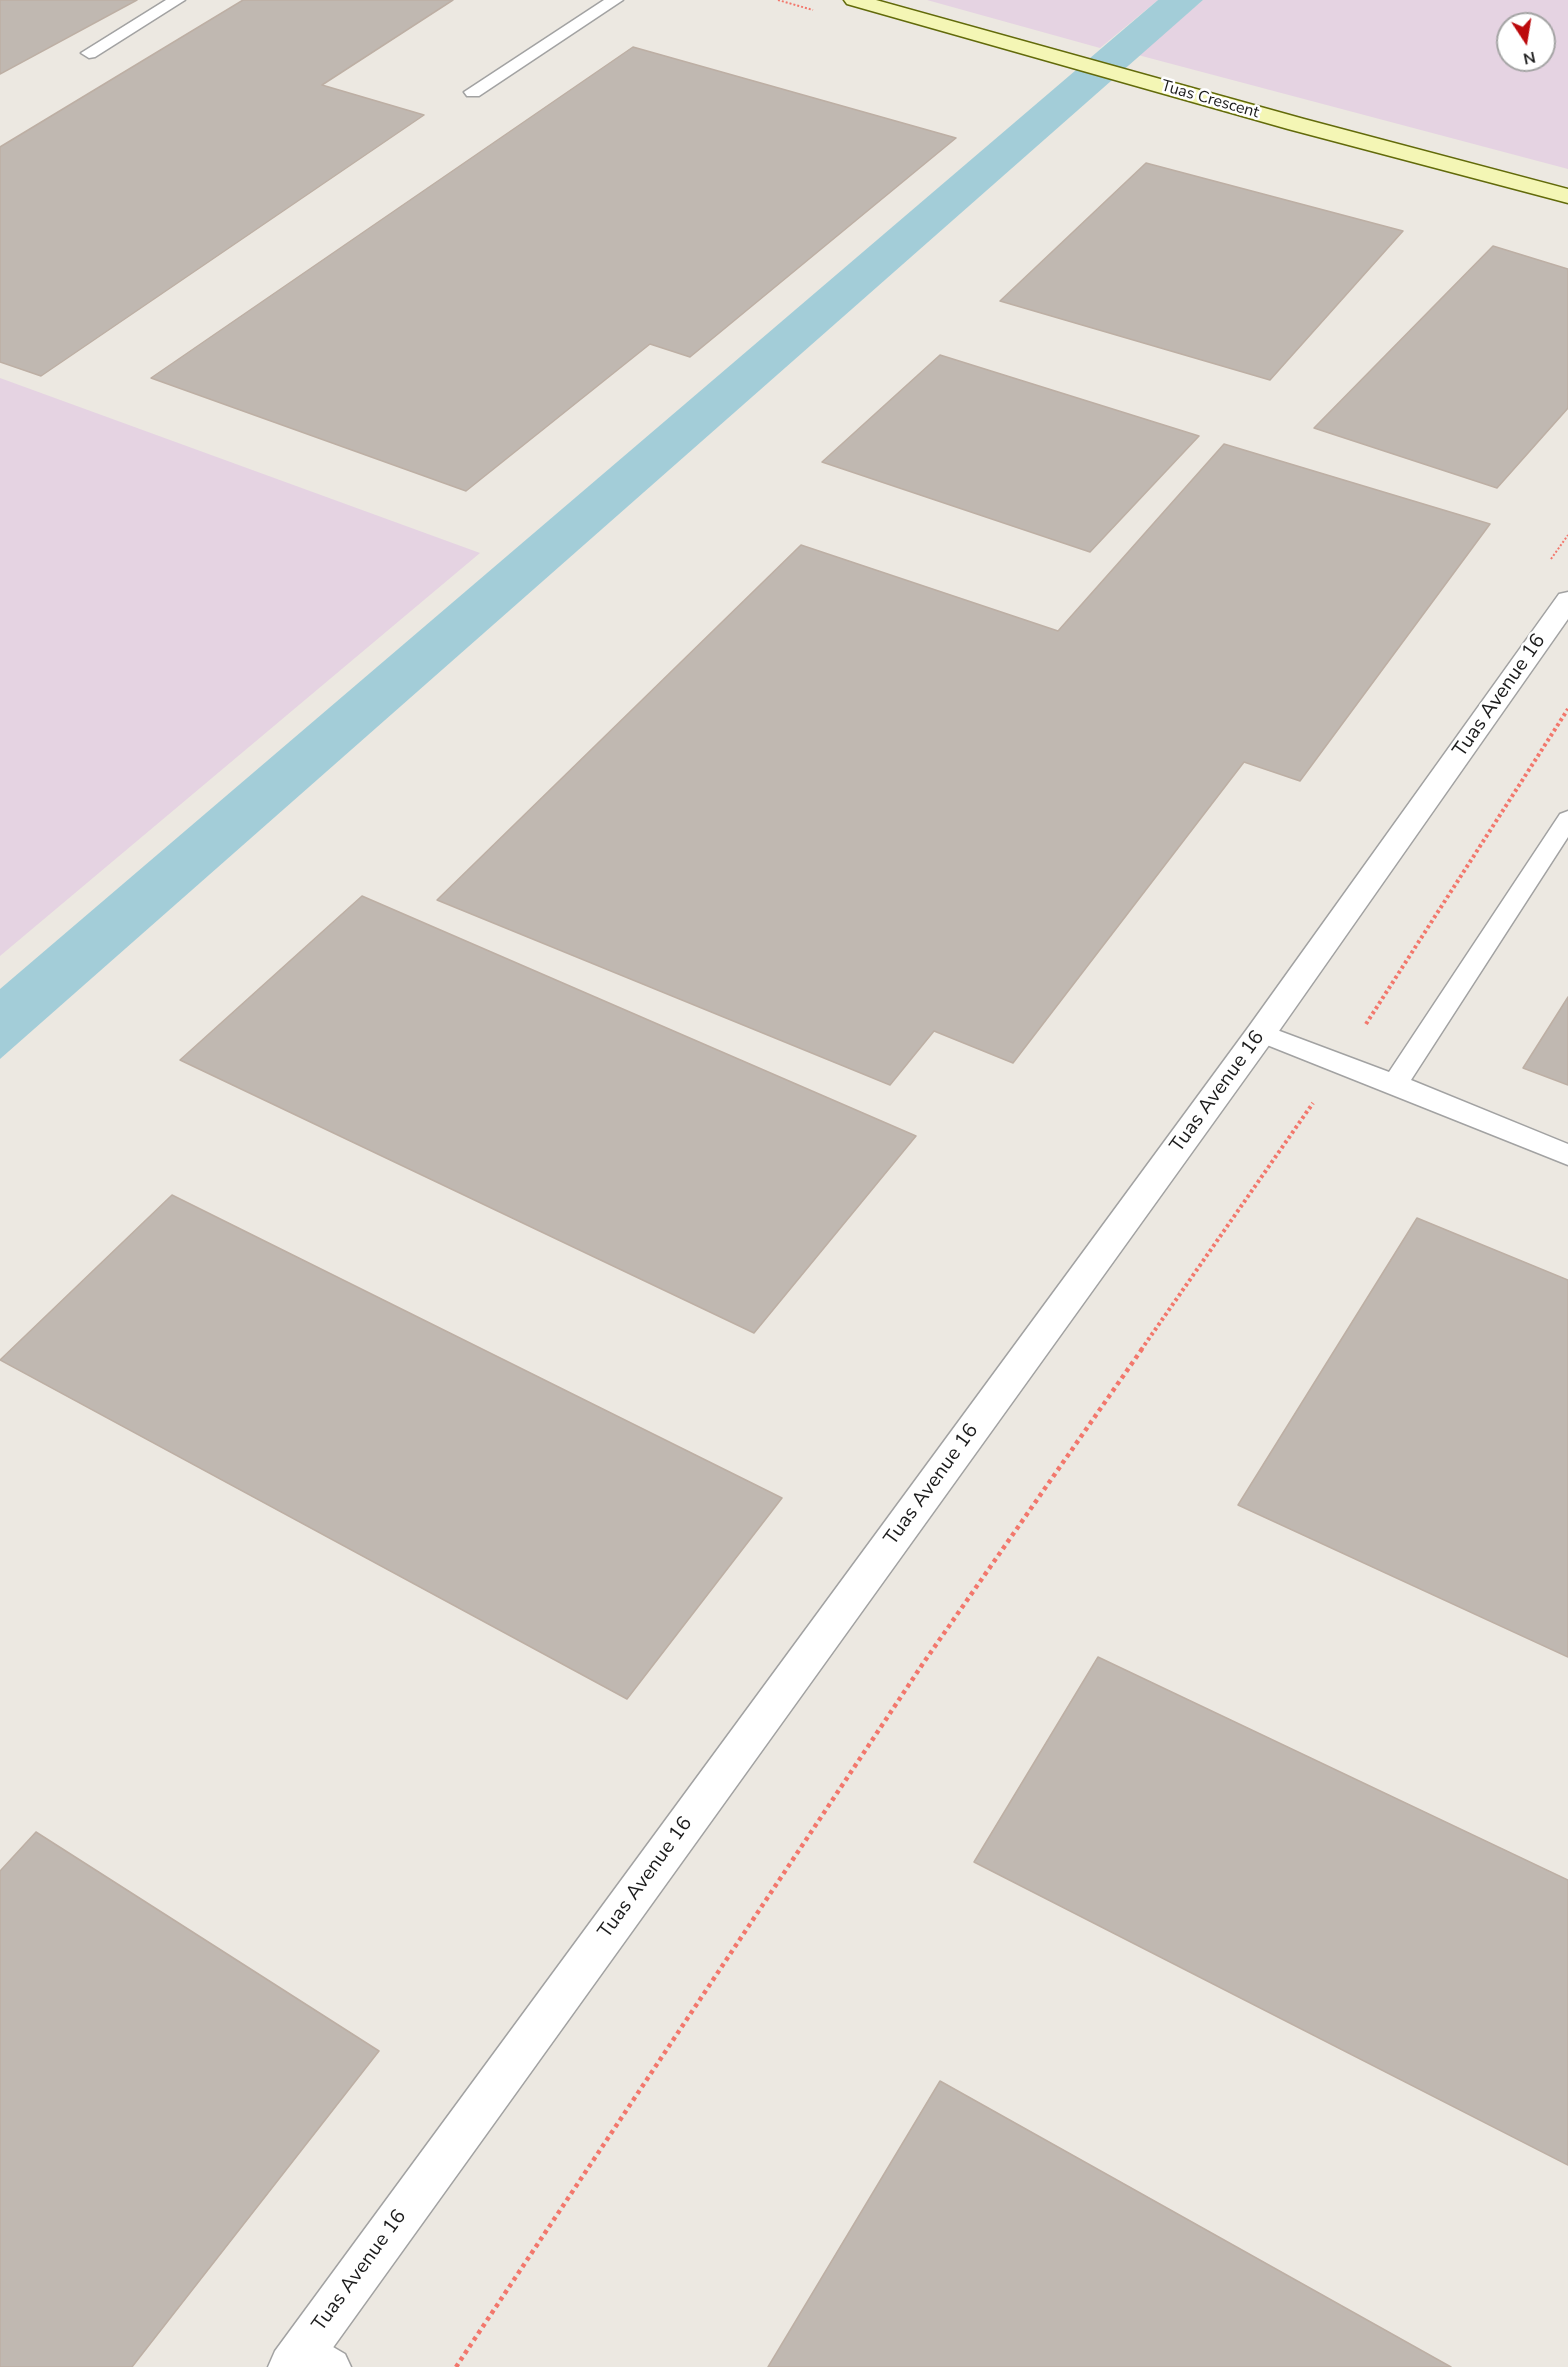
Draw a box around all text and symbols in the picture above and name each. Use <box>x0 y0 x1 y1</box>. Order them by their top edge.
north arrow <box>1496 12 1556 72</box>
text: N <box>1521 46 1537 70</box>
street label: Tuas Crescent <box>1159 77 1261 123</box>
street label: Tuas Avenue 16 <box>1449 630 1551 762</box>
street label: Tuas Avenue 16 <box>1166 1027 1270 1157</box>
street label: Tuas Avenue 16 <box>880 1420 984 1550</box>
street label: Tuas Avenue 16 <box>594 1813 698 1943</box>
street label: Tuas Avenue 16 <box>308 2206 412 2336</box>

